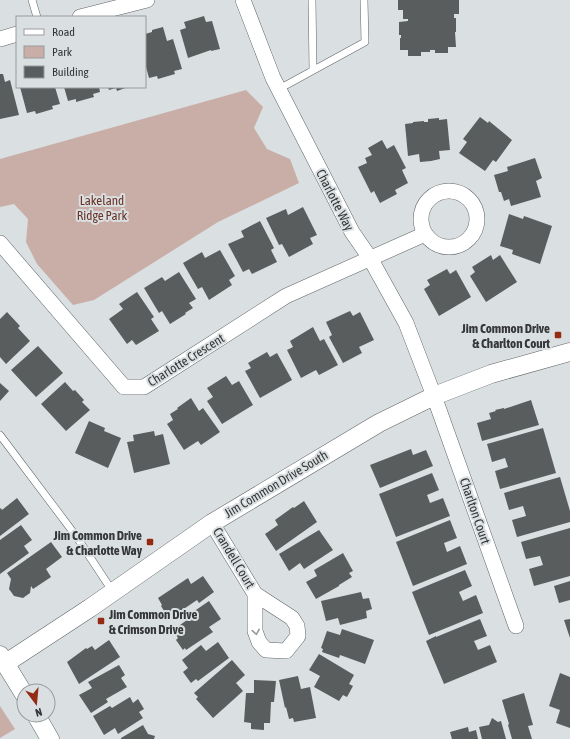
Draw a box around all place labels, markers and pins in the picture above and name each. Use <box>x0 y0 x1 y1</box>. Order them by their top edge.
place label: Jim Common Drive & Charlton Court <box>461 321 550 351</box>
marker: Jim Common Drive & Charlton Court <box>553 330 563 340</box>
place label: Jim Common Drive & Charlotte Way <box>53 528 143 558</box>
marker: Jim Common Drive & Charlotte Way <box>145 537 155 547</box>
place label: Jim Common Drive & Crimson Drive <box>108 607 197 637</box>
marker: Jim Common Drive & Crimson Drive <box>96 616 106 626</box>

